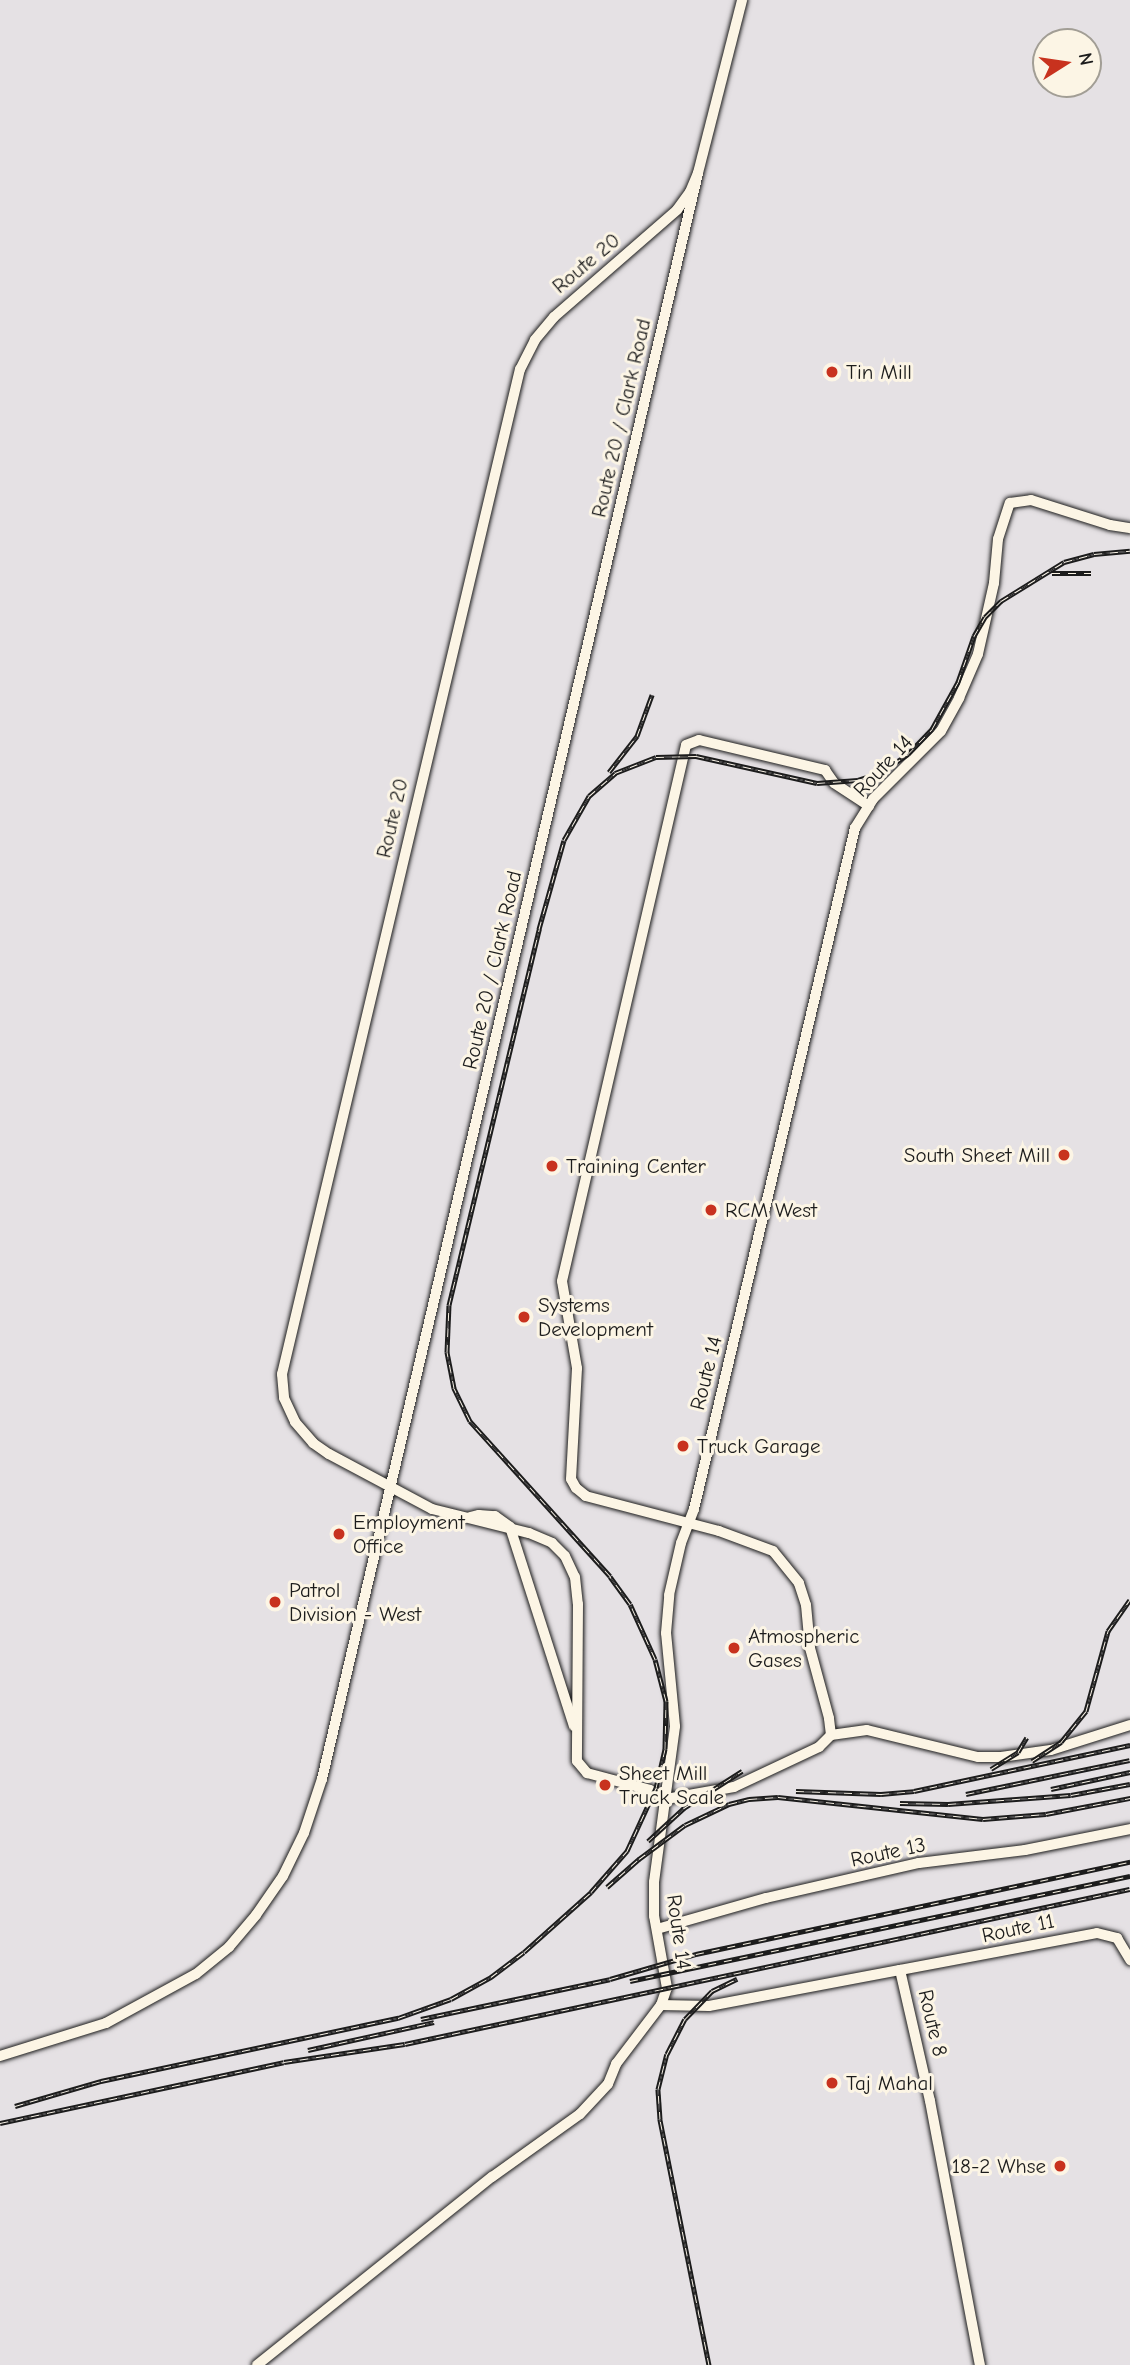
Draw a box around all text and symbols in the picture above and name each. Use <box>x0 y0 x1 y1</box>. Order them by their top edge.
north arrow <box>1032 28 1102 98</box>
text: N <box>1074 51 1098 67</box>
street label: Route 20 <box>547 227 625 299</box>
street label: Route 20 / Clark Road <box>586 316 656 520</box>
place label: Tin Mill <box>846 359 912 385</box>
marker: Tin Mill <box>824 364 840 380</box>
street label: Route 14 <box>848 730 918 802</box>
street label: Route 20 <box>371 776 413 860</box>
street label: Route 20 / Clark Road <box>457 868 527 1072</box>
place label: South Sheet Mill <box>904 1142 1050 1168</box>
marker: South Sheet Mill <box>1056 1147 1072 1163</box>
place label: Training Center <box>566 1153 706 1179</box>
marker: Training Center <box>544 1158 560 1174</box>
place label: RCM West <box>725 1197 817 1223</box>
marker: RCM West <box>703 1202 719 1218</box>
place label: Systems Development <box>538 1292 653 1342</box>
marker: Systems Development <box>516 1309 532 1325</box>
street label: Route 14 <box>685 1333 727 1413</box>
place label: Truck Garage <box>697 1433 821 1459</box>
marker: Truck Garage <box>675 1438 691 1454</box>
place label: Employment Office <box>353 1509 465 1559</box>
marker: Employment Office <box>331 1526 347 1542</box>
place label: Patrol Division - West <box>289 1577 421 1627</box>
marker: Patrol Division - West <box>267 1594 283 1610</box>
place label: Atmospheric Gases <box>748 1623 859 1673</box>
marker: Atmospheric Gases <box>726 1640 742 1656</box>
place label: Sheet Mill Truck Scale <box>619 1760 724 1810</box>
marker: Sheet Mill Truck Scale <box>597 1777 613 1793</box>
street label: Route 13 <box>848 1832 928 1872</box>
street label: Route 14 <box>661 1893 697 1971</box>
street label: Route 11 <box>979 1908 1057 1948</box>
street label: Route 8 <box>913 1987 953 2059</box>
place label: Taj Mahal <box>846 2070 933 2096</box>
marker: Taj Mahal <box>824 2075 840 2091</box>
place label: 18-2 Whse <box>952 2153 1046 2179</box>
marker: 18-2 Whse <box>1052 2158 1068 2174</box>

